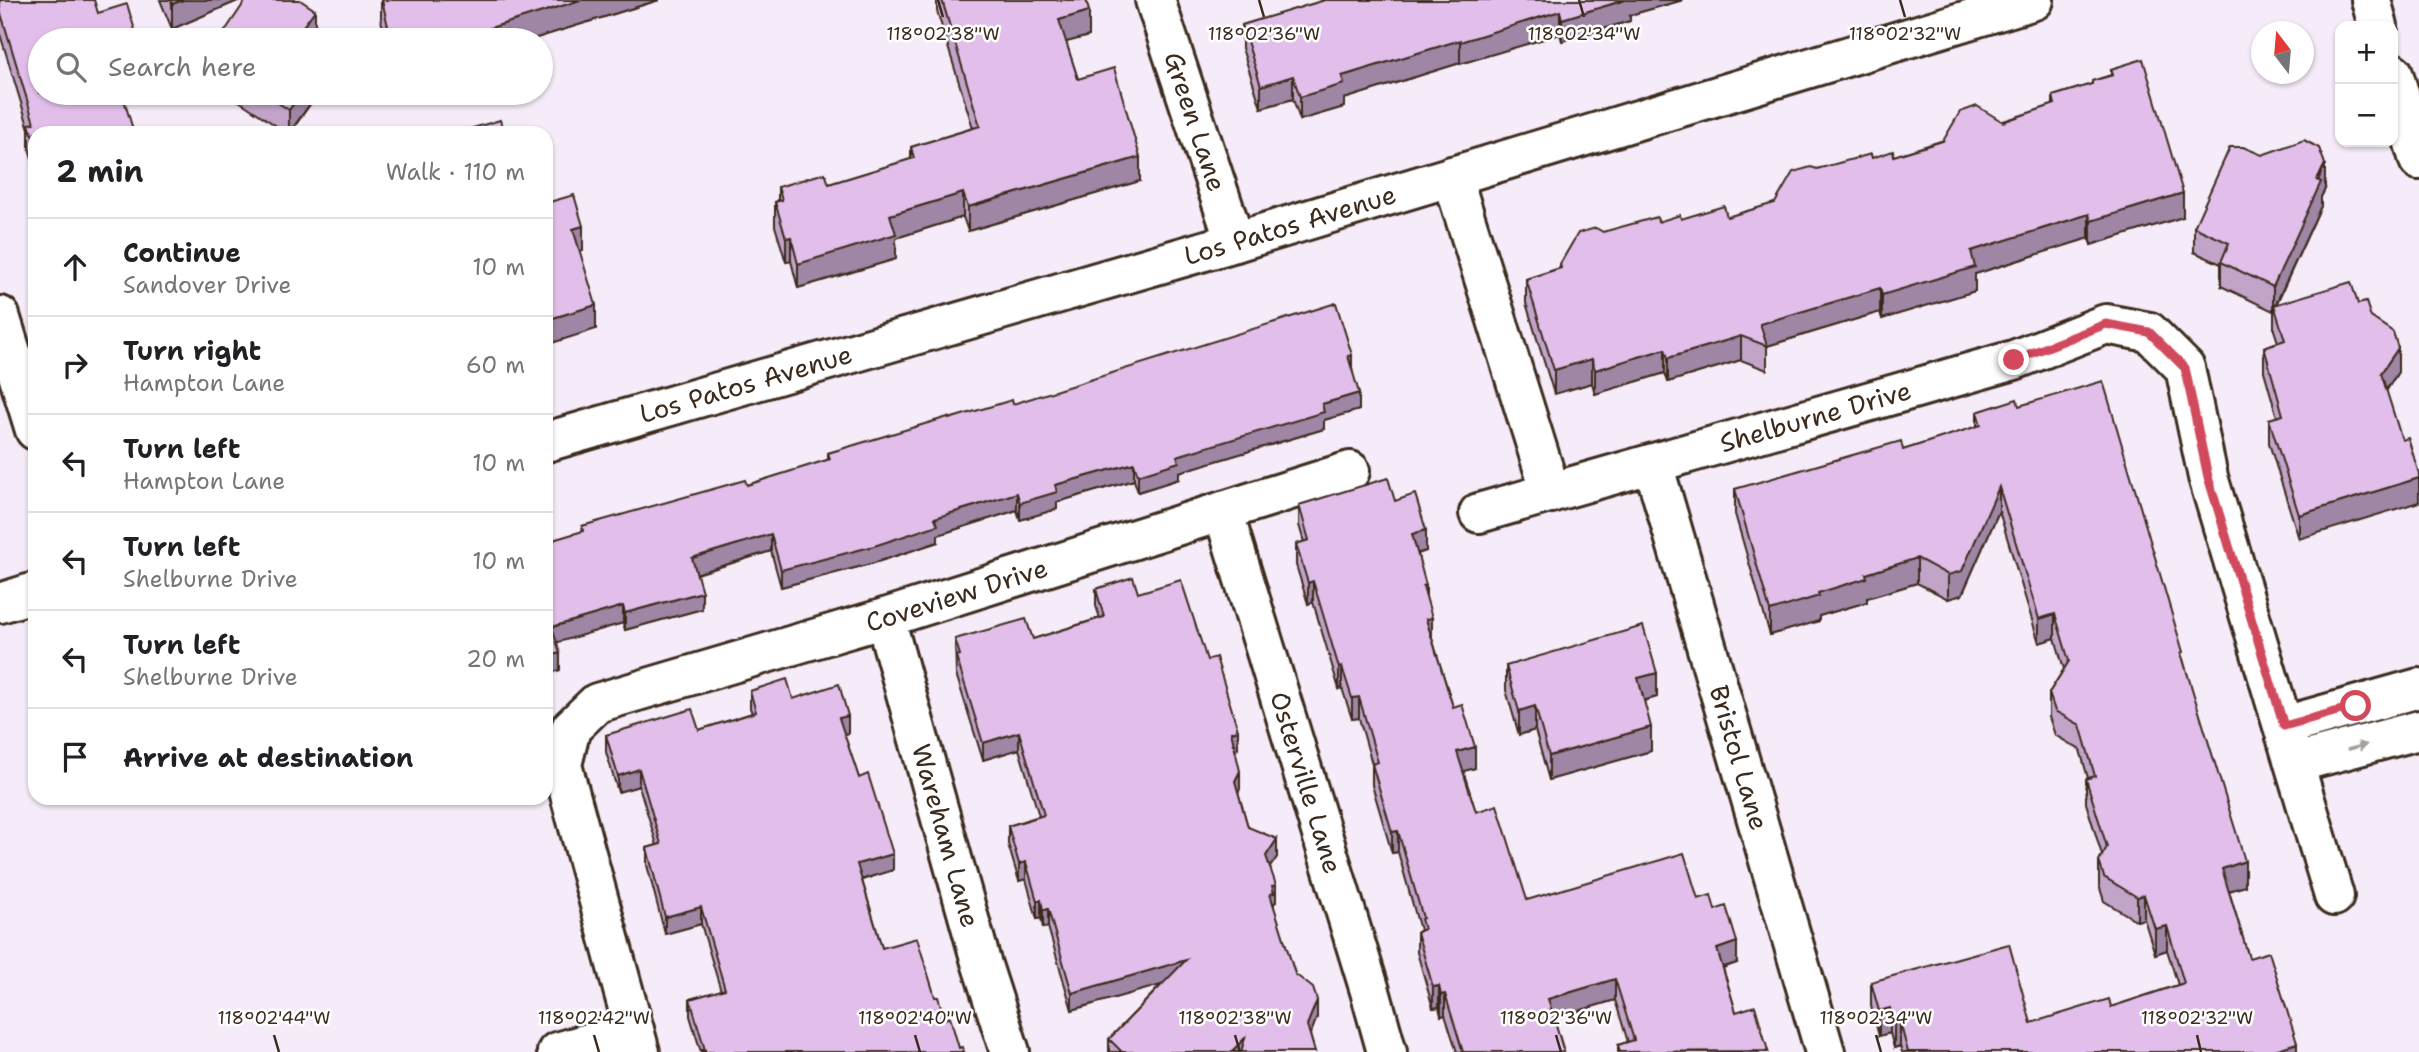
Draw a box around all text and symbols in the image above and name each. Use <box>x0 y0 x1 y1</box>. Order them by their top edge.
north arrow <box>2251 21 2314 84</box>
map controls <box>2335 21 2398 147</box>
button: + <box>2335 21 2398 84</box>
text: 118°02'38"W <box>886 22 1000 46</box>
text: 118°02'36"W <box>1208 22 1320 46</box>
text: 118°02'34"W <box>1527 22 1641 46</box>
text: 118°02'32"W <box>1849 22 1961 46</box>
search box <box>28 28 553 105</box>
street label: Green Lane <box>1156 47 1235 196</box>
icon: search <box>52 48 90 86</box>
text: Search here <box>108 49 257 84</box>
button: − <box>2335 84 2398 147</box>
text: 2 min <box>56 151 143 192</box>
text: Walk · 110 m <box>386 157 525 187</box>
street label: Los Patos Avenue <box>1180 176 1400 273</box>
text: Continue <box>123 235 241 270</box>
icon: ahead <box>56 248 94 286</box>
text: 10 m <box>472 252 525 282</box>
text: Sandover Drive <box>123 270 291 300</box>
text: Turn right <box>123 333 261 368</box>
street label: Los Patos Avenue <box>635 336 856 431</box>
route end <box>1998 344 2029 375</box>
icon: right <box>56 346 94 384</box>
text: 60 m <box>466 350 525 380</box>
text: Hampton Lane <box>123 368 285 398</box>
street label: Shelburne Drive <box>1716 372 1915 460</box>
text: Turn left <box>123 431 240 466</box>
icon: left <box>56 444 94 482</box>
text: 10 m <box>472 448 525 478</box>
text: Hampton Lane <box>123 466 285 496</box>
text: Turn left <box>123 529 240 564</box>
icon: left <box>56 542 94 580</box>
text: 10 m <box>472 546 525 576</box>
street label: Coveview Drive <box>861 550 1052 640</box>
text: Shelburne Drive <box>123 564 298 594</box>
text: Turn left <box>123 627 240 662</box>
icon: left <box>56 640 94 678</box>
text: 20 m <box>466 644 525 674</box>
text: Shelburne Drive <box>123 662 298 692</box>
street label: Bristol Lane <box>1702 681 1777 834</box>
street label: Osterville Lane <box>1262 687 1351 878</box>
route start <box>2340 690 2371 721</box>
icon: arrive <box>56 738 94 776</box>
text: Arrive at destination <box>123 740 413 775</box>
street label: Wareham Lane <box>904 740 989 931</box>
one-way arrow <box>2347 741 2368 751</box>
text: 118°02'44"W <box>217 1006 331 1030</box>
text: 118°02'42"W <box>538 1006 650 1030</box>
text: 118°02'40"W <box>858 1006 972 1030</box>
text: 118°02'38"W <box>1178 1006 1292 1030</box>
text: 118°02'36"W <box>1500 1006 1612 1030</box>
text: 118°02'34"W <box>1819 1006 1933 1030</box>
text: 118°02'32"W <box>2141 1006 2253 1030</box>

